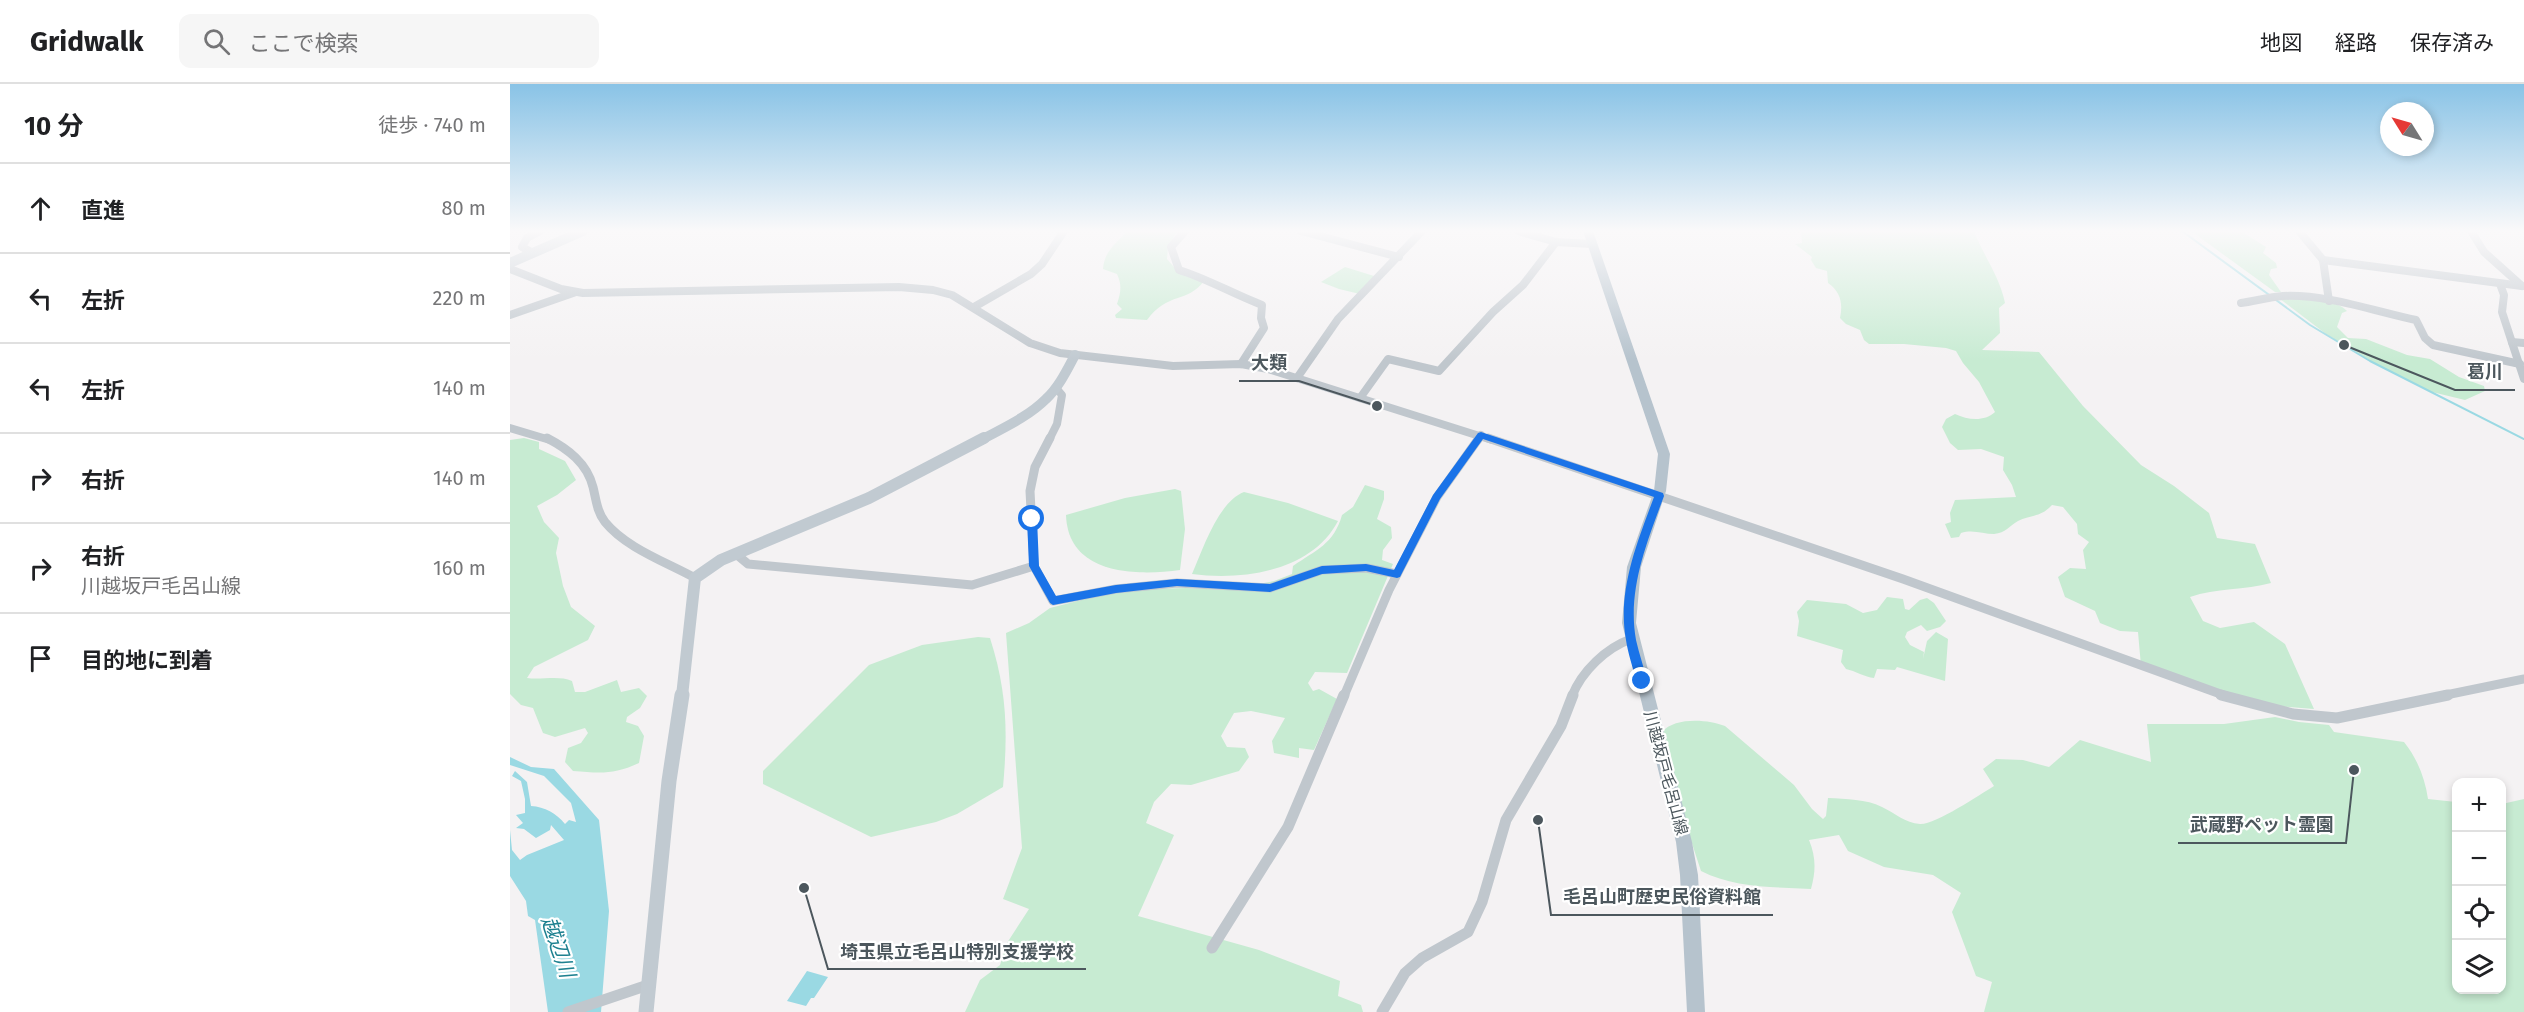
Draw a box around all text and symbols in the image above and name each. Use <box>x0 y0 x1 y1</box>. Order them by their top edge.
search box <box>179 14 599 68</box>
text: Gridwalk <box>30 25 143 58</box>
icon: search <box>200 25 233 58</box>
text: ここで検索 <box>248 30 358 57</box>
text: 地図 <box>2260 30 2302 56</box>
text: 経路 <box>2335 30 2377 56</box>
text: 保存済み <box>2410 30 2494 56</box>
north arrow <box>2380 102 2434 156</box>
text: 10 分 <box>24 111 83 142</box>
text: 徒歩 · 740 m <box>378 113 486 137</box>
icon: ahead <box>24 192 57 225</box>
text: 80 m <box>441 196 486 220</box>
text: 直進 <box>81 197 125 224</box>
icon: left <box>24 282 57 315</box>
text: 220 m <box>433 286 486 310</box>
text: 左折 <box>81 287 125 314</box>
callout: 大類 <box>1239 345 1299 381</box>
text: 大類 <box>1251 352 1287 374</box>
callout: 葛川 <box>2455 354 2515 390</box>
text: 葛川 <box>2467 361 2503 383</box>
icon: left <box>24 372 57 405</box>
text: 140 m <box>433 376 486 400</box>
text: 左折 <box>81 377 125 404</box>
icon: right <box>24 462 57 495</box>
text: 140 m <box>433 466 486 490</box>
text: 右折 <box>81 467 125 494</box>
route start <box>1018 505 1044 531</box>
text: 右折 <box>81 543 125 570</box>
icon: right <box>24 552 57 585</box>
text: 160 m <box>433 556 486 580</box>
text: 川越坂戸毛呂山線 <box>81 574 241 598</box>
icon: arrive <box>24 642 57 675</box>
text: 目的地に到着 <box>81 647 213 674</box>
route end <box>1628 667 1654 693</box>
street label: 川越坂戸毛呂山線 <box>1640 709 1692 837</box>
map controls <box>2452 778 2506 994</box>
button: + <box>2452 778 2506 832</box>
callout: 武蔵野ペット霊園 <box>2178 807 2346 843</box>
text: 武蔵野ペット霊園 <box>2190 814 2334 836</box>
button: − <box>2452 832 2506 886</box>
callout: 毛呂山町歴史民俗資料館 <box>1551 879 1773 915</box>
text: 毛呂山町歴史民俗資料館 <box>1563 886 1761 908</box>
button: locate <box>2452 886 2506 940</box>
water label: 越辺川 <box>535 913 581 983</box>
callout: 埼玉県立毛呂山特別支援学校 <box>828 933 1086 969</box>
button: layers <box>2452 940 2506 994</box>
text: 埼玉県立毛呂山特別支援学校 <box>840 941 1074 963</box>

